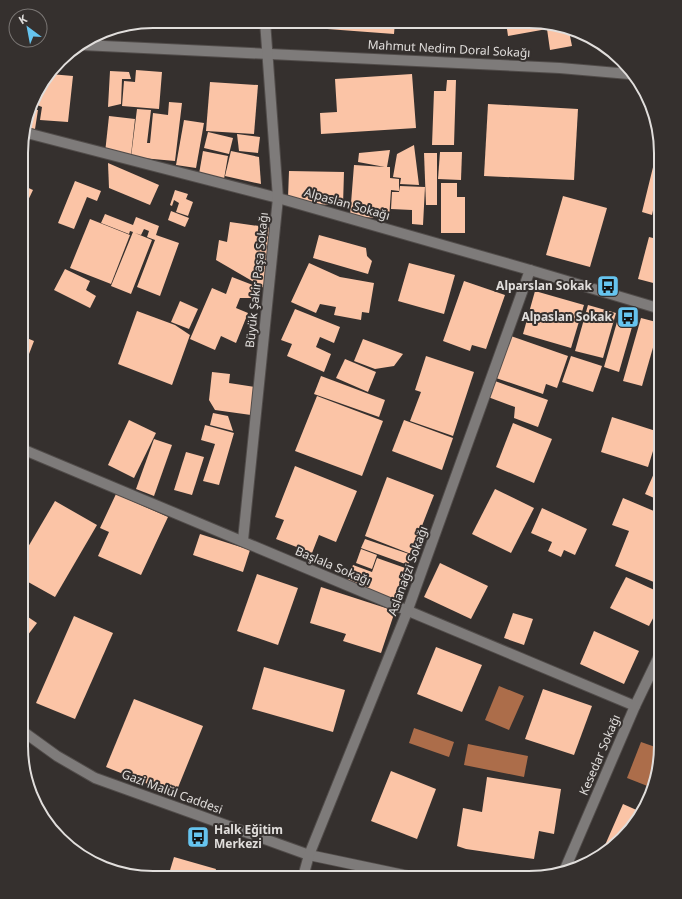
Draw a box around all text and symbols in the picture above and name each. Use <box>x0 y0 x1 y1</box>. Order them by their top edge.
north arrow <box>8 8 48 48</box>
text: K <box>15 10 30 27</box>
street label: Mahmut Nedim Doral Sokağı <box>367 36 531 61</box>
street label: Alpaslan Sokağı <box>302 183 392 224</box>
street label: Büyük Şakir Paşa Sokağı <box>241 211 272 349</box>
bus stop icon: Alparslan Sokak <box>595 273 621 299</box>
place label: Alparslan Sokak <box>496 277 593 294</box>
bus stop icon: Alpaslan Sokak <box>615 304 641 330</box>
place label: Alpaslan Sokak <box>521 308 613 325</box>
street label: Aslanağzi Sokağı <box>383 524 432 618</box>
street label: Başlala Sokağı <box>293 542 374 589</box>
street label: Kesedar Sokağı <box>575 712 624 798</box>
street label: Gazi Malül Caddesi <box>119 765 225 818</box>
place label: Halk Eğitim Merkezi <box>214 821 283 852</box>
bus stop icon: Halk Eğitim Merkezi <box>185 824 211 850</box>

